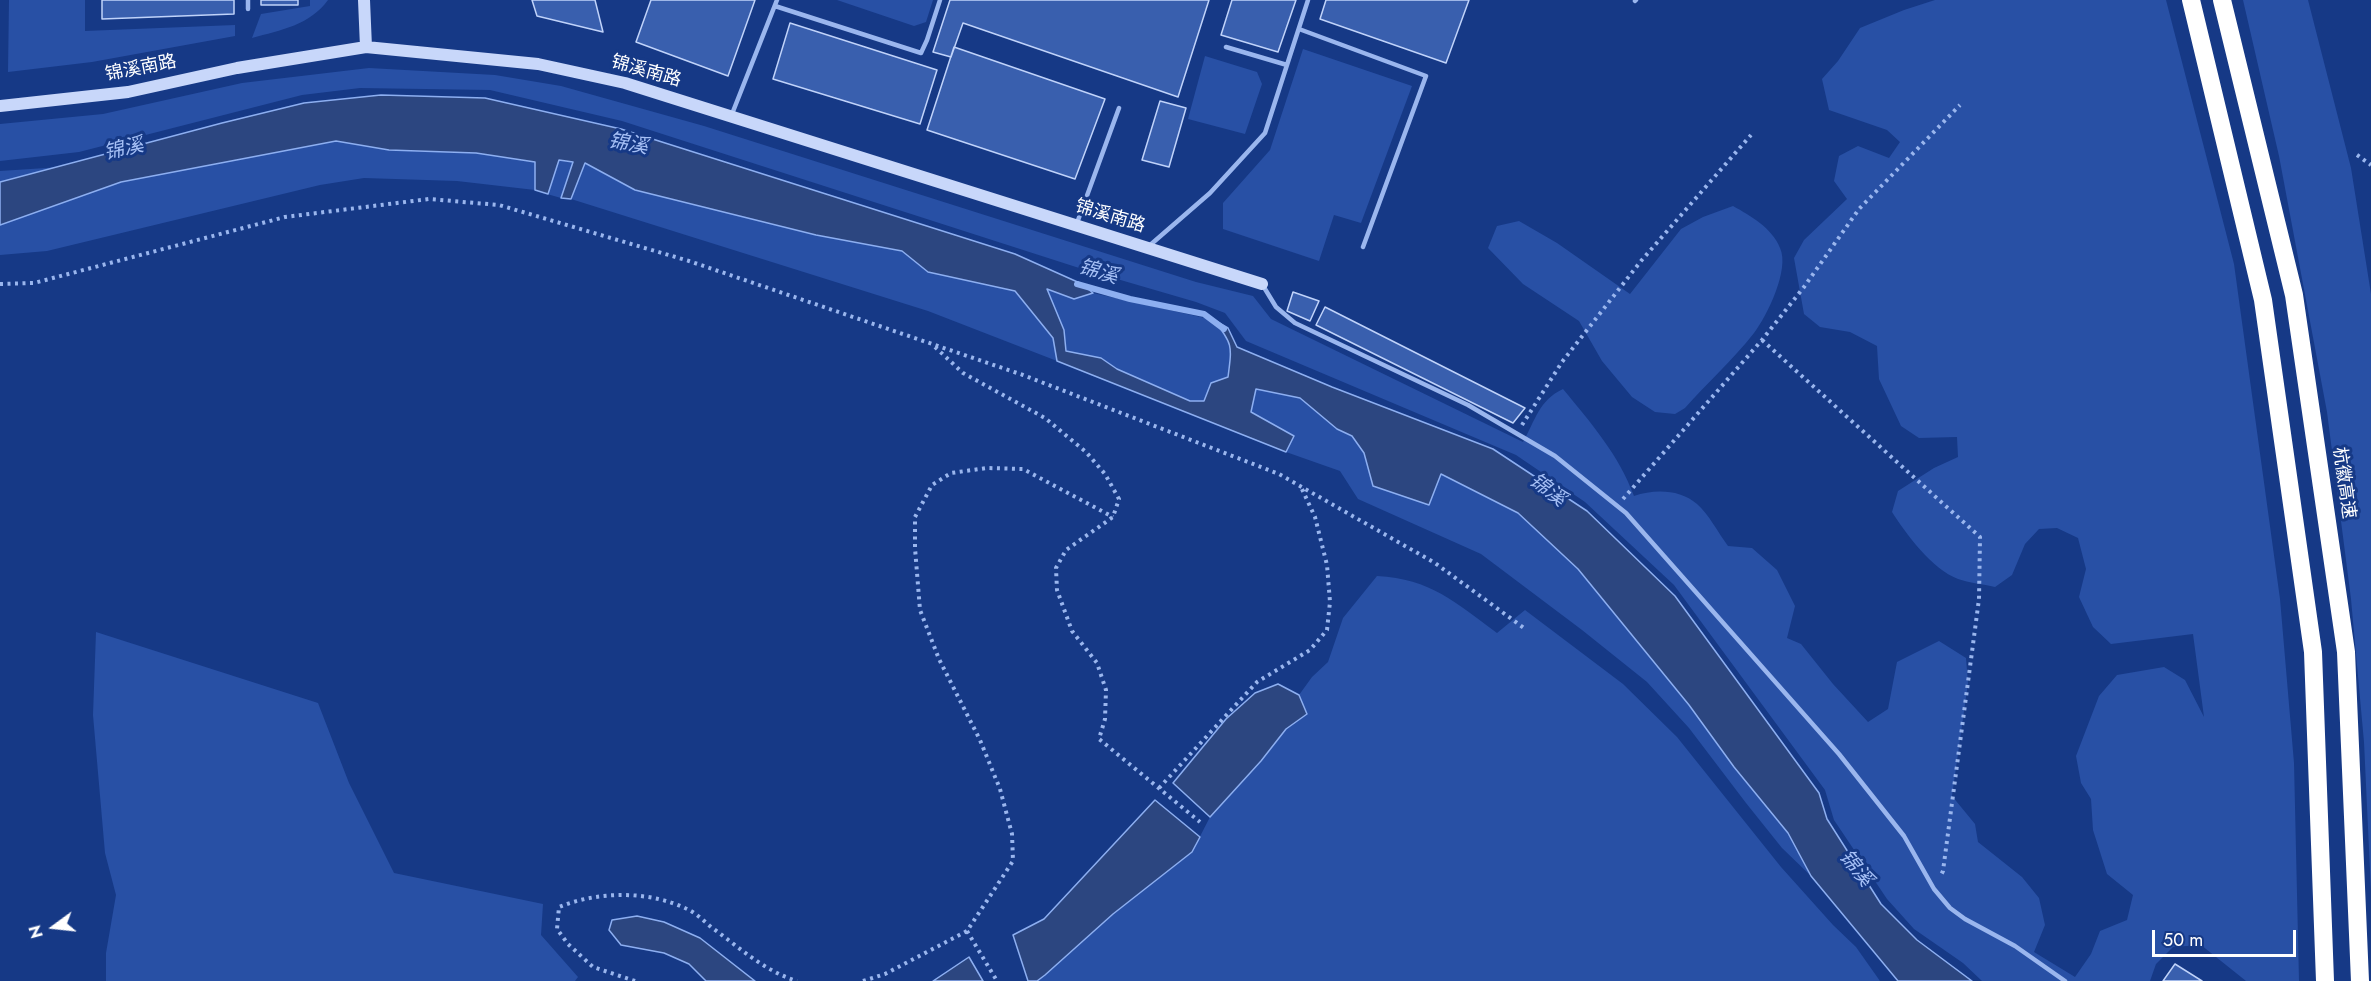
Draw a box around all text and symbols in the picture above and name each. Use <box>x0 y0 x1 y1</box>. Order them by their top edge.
street label: 锦溪南路 <box>104 52 178 86</box>
street label: 锦溪南路 <box>608 52 684 92</box>
water label: 锦溪 <box>606 130 650 160</box>
water label: 锦溪 <box>102 134 146 166</box>
street label: 锦溪南路 <box>1072 196 1148 238</box>
water label: 锦溪 <box>1075 256 1121 290</box>
street label: 杭徽高速 <box>2327 446 2359 520</box>
water label: 锦溪 <box>1524 469 1570 513</box>
water label: 锦溪 <box>1833 846 1877 892</box>
north arrow <box>24 897 84 957</box>
scale bar <box>2155 918 2299 956</box>
text: N <box>23 923 49 941</box>
text: 50 m <box>2163 927 2203 953</box>

